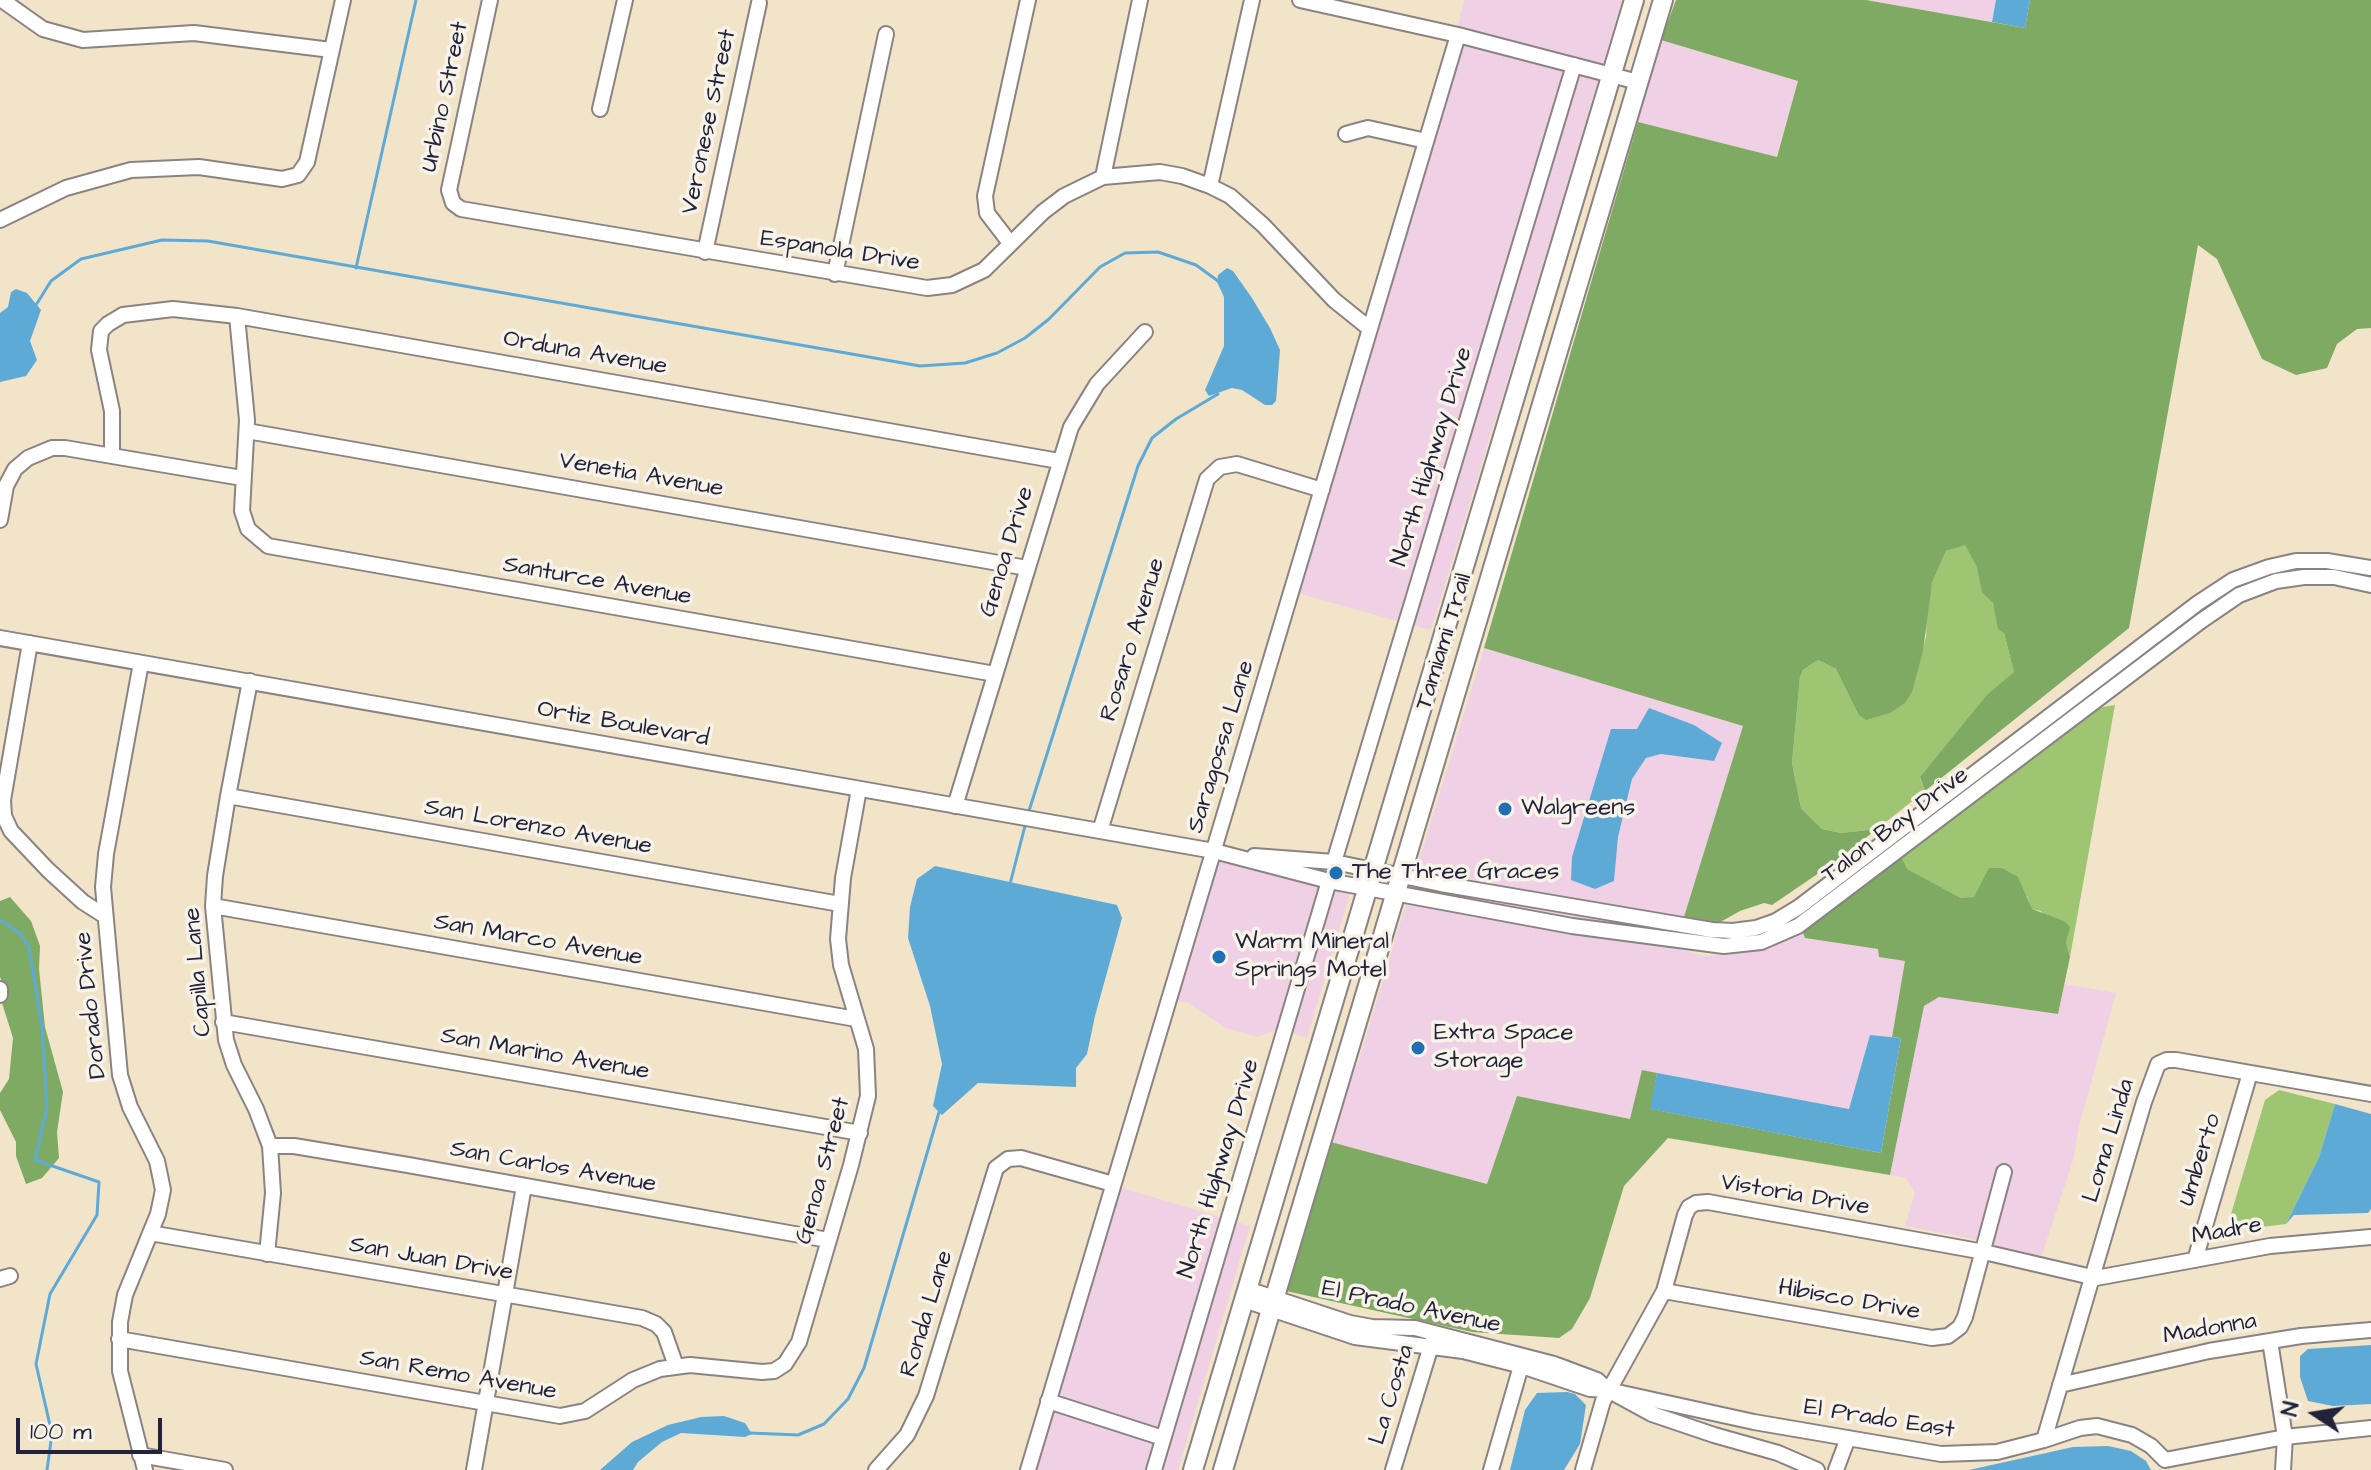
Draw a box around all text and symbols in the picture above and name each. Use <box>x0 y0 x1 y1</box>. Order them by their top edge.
street label: Urbino Street <box>416 19 476 175</box>
street label: Veronese Street <box>676 27 744 217</box>
street label: Espanola Drive <box>758 225 922 279</box>
street label: Orduna Avenue <box>501 325 669 383</box>
street label: North Highway Drive <box>1386 344 1480 570</box>
street label: Venetia Avenue <box>557 447 725 505</box>
street label: Genoa Drive <box>975 483 1041 621</box>
street label: Santurce Avenue <box>501 551 693 613</box>
street label: Rosaro Avenue <box>1095 555 1173 725</box>
street label: Tamiami Trail <box>1411 570 1479 714</box>
street label: Saragossa Lane <box>1182 657 1262 837</box>
street label: Ortiz Boulevard <box>535 696 711 754</box>
street label: Talon Bay Drive <box>1817 762 1975 890</box>
street label: San Lorenzo Avenue <box>422 794 654 862</box>
place label: Walgreens <box>1521 795 1635 823</box>
marker: Walgreens <box>1496 800 1514 818</box>
place label: The Three Graces <box>1352 859 1559 887</box>
marker: The Three Graces <box>1327 864 1345 882</box>
street label: Capilla Lane <box>179 906 219 1038</box>
street label: San Marco Avenue <box>432 909 644 973</box>
place label: Warm Mineral Springs Motel <box>1235 929 1389 985</box>
street label: Dorado Drive <box>70 930 114 1080</box>
marker: Warm Mineral Springs Motel <box>1210 948 1228 966</box>
place label: Extra Space Storage <box>1434 1020 1573 1076</box>
street label: San Marino Avenue <box>438 1022 652 1088</box>
marker: Extra Space Storage <box>1409 1039 1427 1057</box>
street label: North Highway Drive <box>1173 1056 1267 1282</box>
street label: Loma Linda <box>2078 1076 2142 1206</box>
street label: Genoa Street <box>791 1094 857 1248</box>
street label: Umberto <box>2173 1110 2229 1210</box>
street label: San Carlos Avenue <box>448 1136 658 1200</box>
street label: Vistoria Drive <box>1718 1169 1872 1223</box>
street label: Madre <box>2190 1212 2264 1252</box>
street label: San Juan Drive <box>347 1231 515 1289</box>
street label: Ronda Lane <box>895 1247 961 1381</box>
street label: Hibisco Drive <box>1776 1274 1922 1328</box>
street label: El Prado Avenue <box>1319 1275 1503 1341</box>
street label: Madonna <box>2161 1308 2259 1352</box>
street label: La Costa <box>1364 1342 1422 1448</box>
street label: San Remo Avenue <box>357 1345 559 1407</box>
north arrow <box>2275 1374 2355 1454</box>
street label: El Prado East <box>1802 1394 1956 1446</box>
text: N <box>2274 1399 2308 1419</box>
scale bar <box>20 1402 166 1452</box>
text: 100 m <box>30 1415 92 1449</box>

